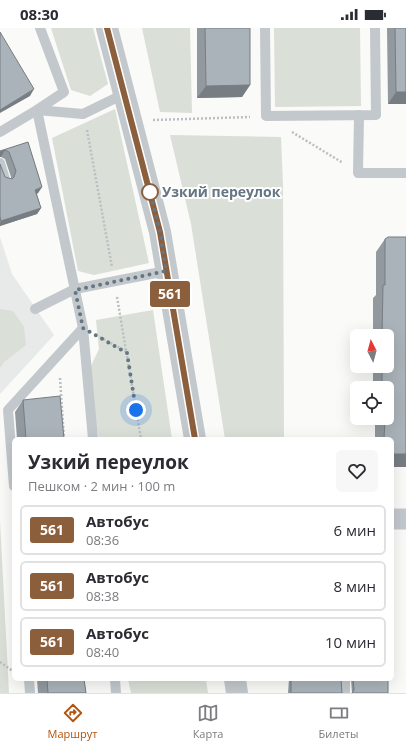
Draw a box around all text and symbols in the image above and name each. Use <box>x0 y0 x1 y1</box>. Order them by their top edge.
text: 08:30 <box>20 4 59 24</box>
place label: Узкий переулок <box>162 182 281 201</box>
marker: Узкий переулок <box>141 183 159 201</box>
line badge: 561 <box>147 281 193 307</box>
text: 561 <box>158 284 182 303</box>
north arrow <box>350 329 394 373</box>
map controls <box>350 329 394 425</box>
button: locate <box>350 381 394 425</box>
your location <box>126 400 146 420</box>
text: Узкий переулок <box>28 449 189 475</box>
button: heart <box>336 450 378 492</box>
text: Пешком · 2 мин · 100 m <box>28 477 175 495</box>
text: Автобус <box>86 511 149 531</box>
text: 561 <box>40 520 64 539</box>
text: 6 мин <box>333 520 376 540</box>
text: 08:36 <box>86 531 119 549</box>
text: Автобус <box>86 567 149 587</box>
text: 561 <box>40 576 64 595</box>
text: 8 мин <box>333 576 376 596</box>
text: 08:38 <box>86 587 119 605</box>
text: Автобус <box>86 623 149 643</box>
text: 561 <box>40 632 64 651</box>
text: 10 мин <box>325 632 376 652</box>
text: 08:40 <box>86 643 119 661</box>
tab: Маршрут <box>48 702 98 741</box>
tab: Карта <box>193 702 223 741</box>
tab: Билеты <box>319 702 358 741</box>

